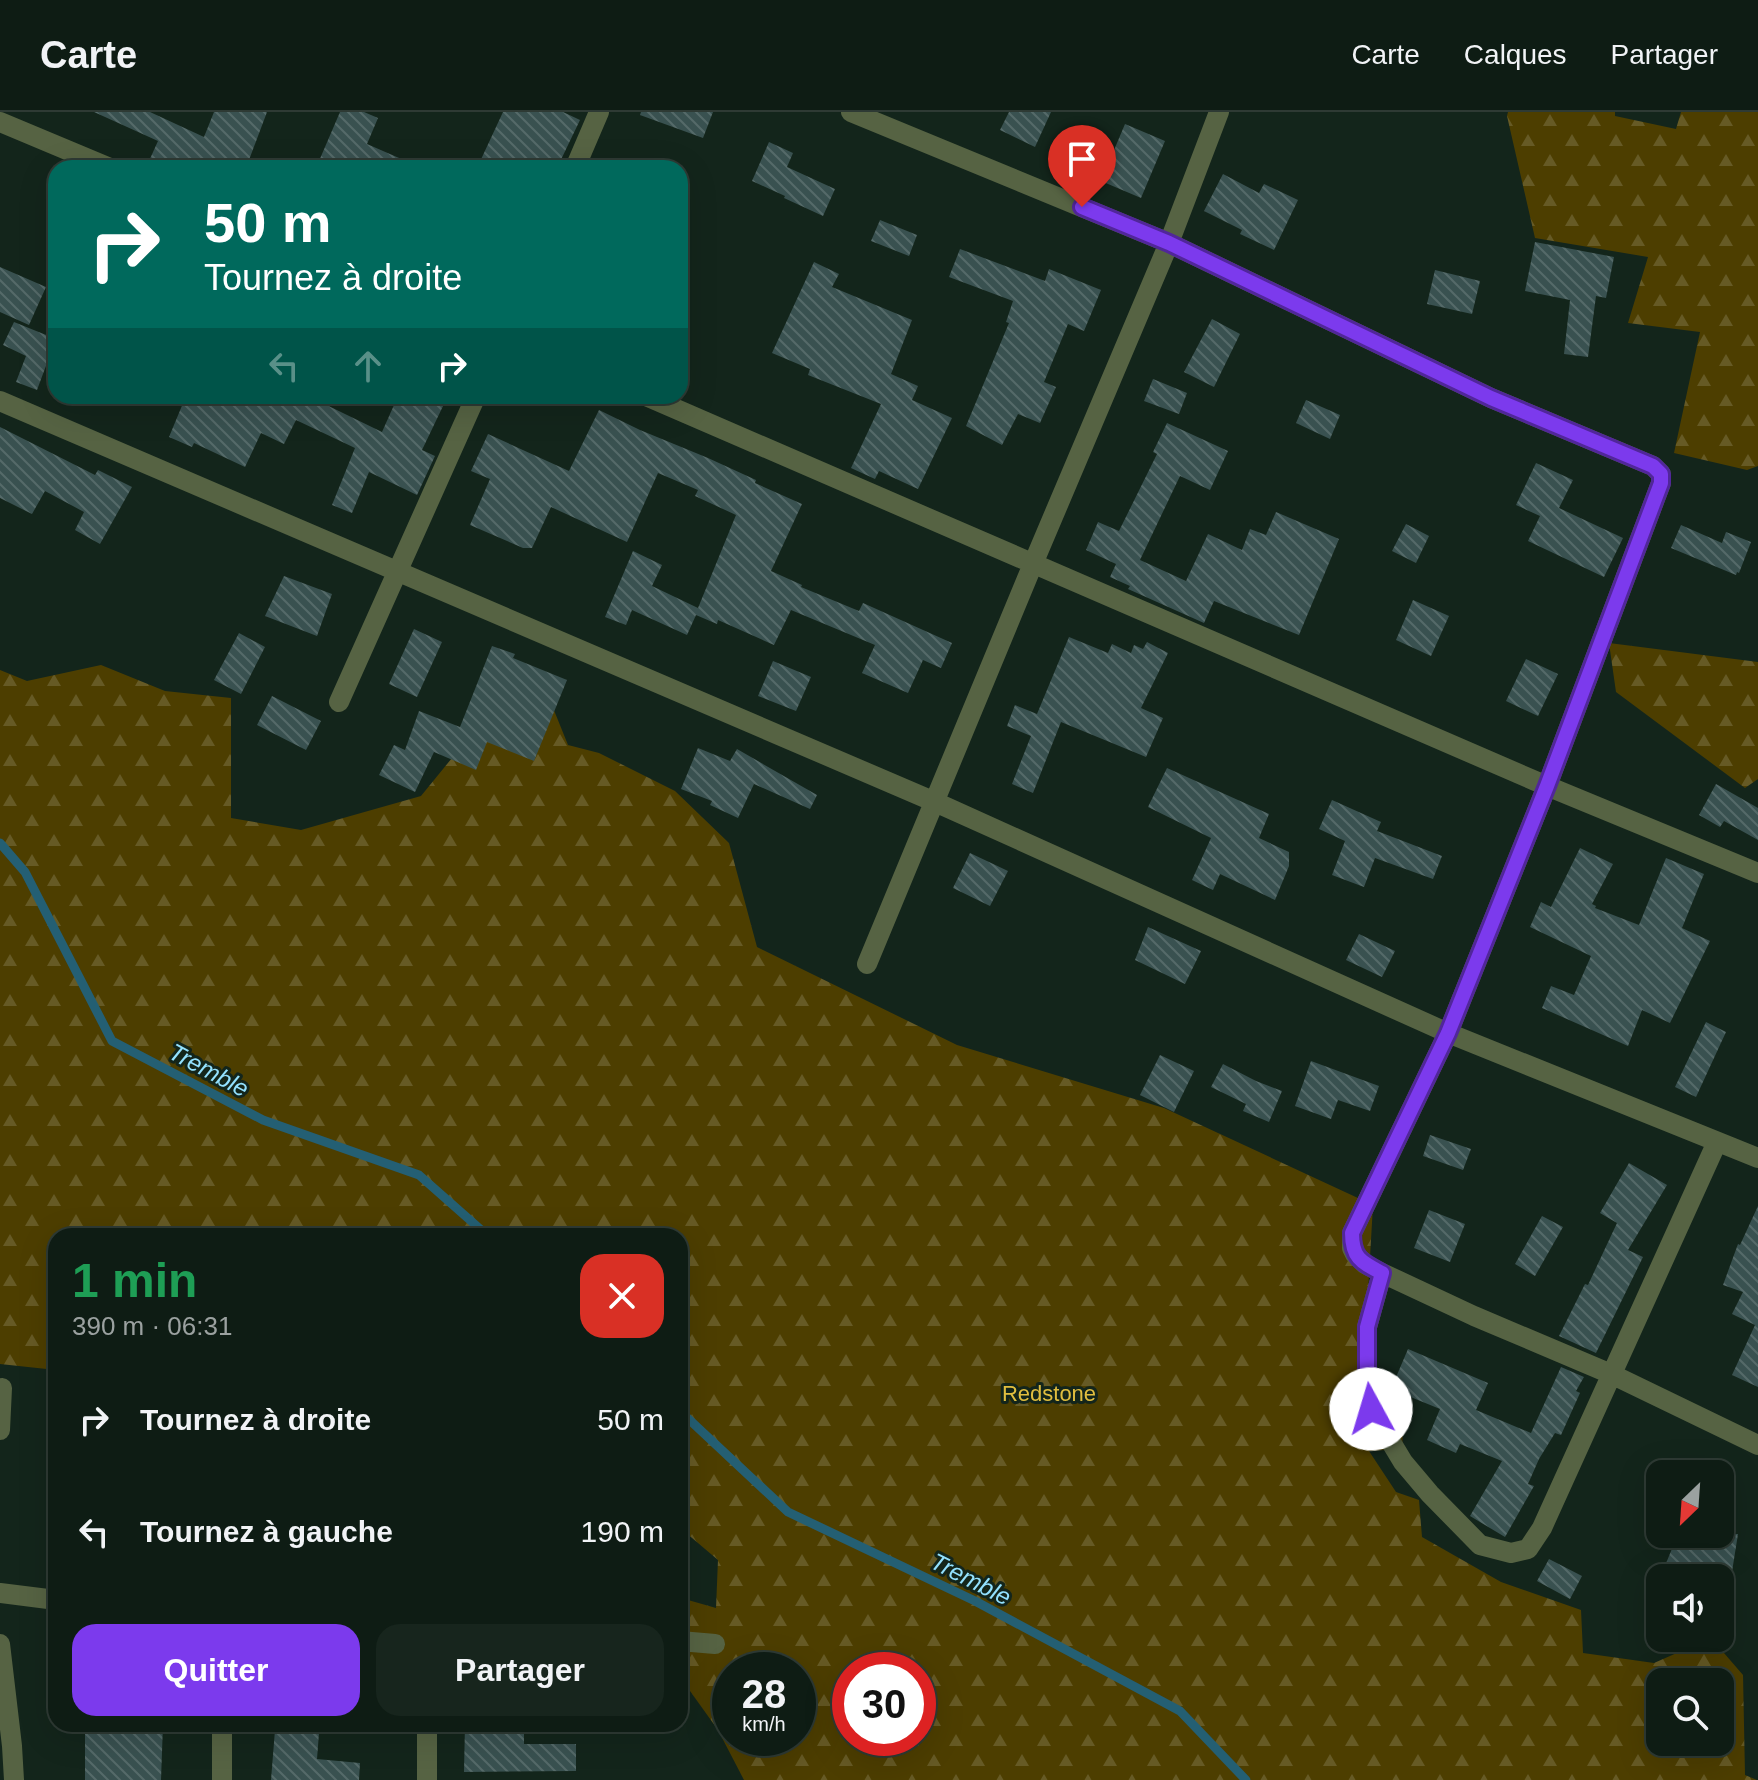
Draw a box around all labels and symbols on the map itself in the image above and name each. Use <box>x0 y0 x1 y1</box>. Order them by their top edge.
pin <box>1048 125 1116 207</box>
water label: Tremble <box>165 1038 253 1102</box>
position arrow <box>1329 1367 1413 1451</box>
park label: Redstone <box>1002 1381 1096 1406</box>
north arrow <box>1646 1460 1734 1548</box>
water label: Tremble <box>926 1547 1016 1611</box>
speed limit sign: 30 <box>832 1652 936 1756</box>

